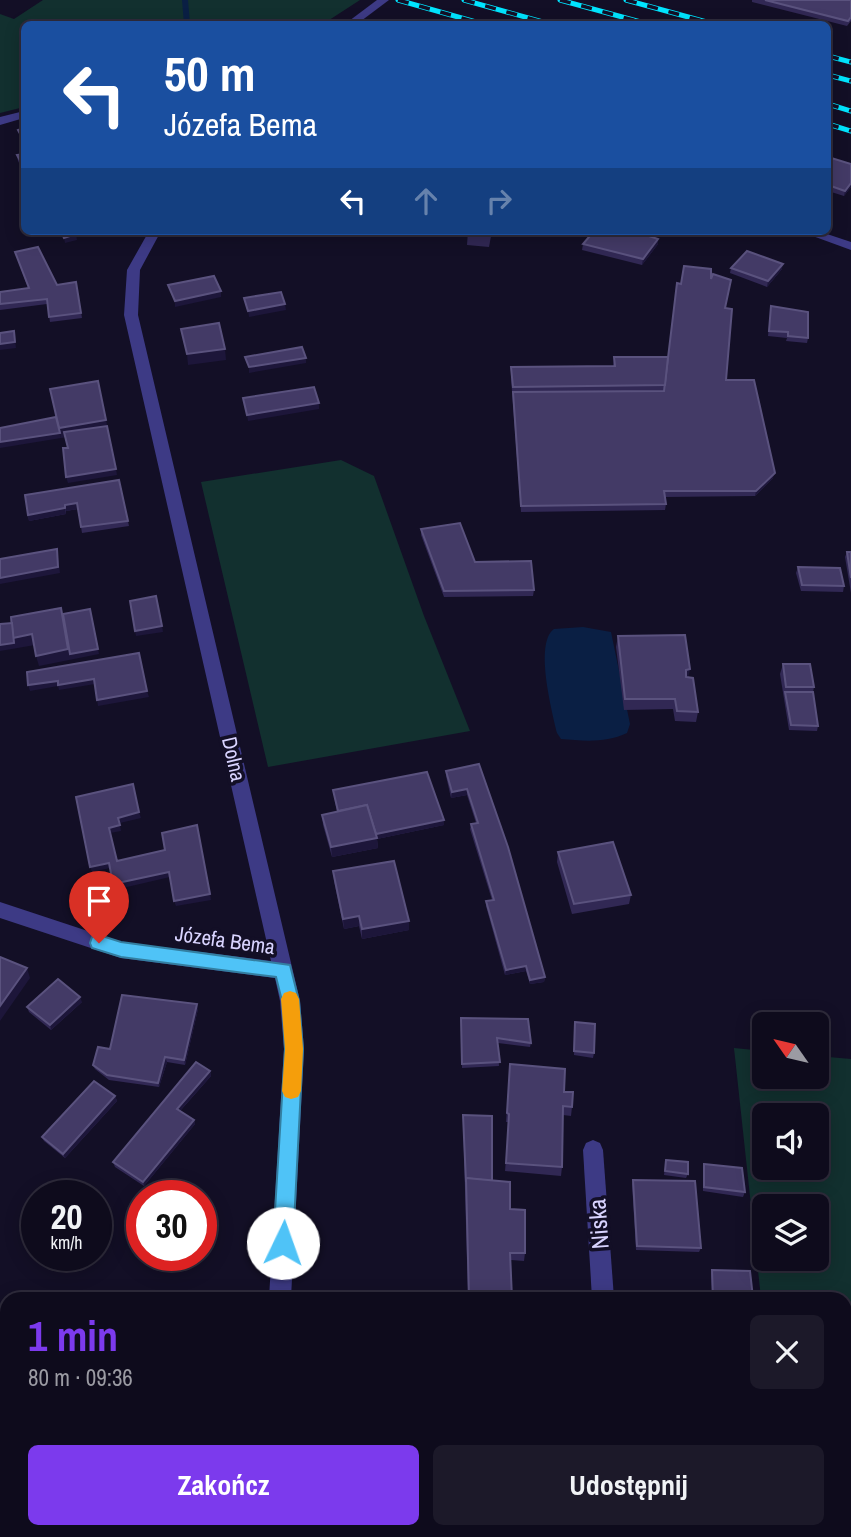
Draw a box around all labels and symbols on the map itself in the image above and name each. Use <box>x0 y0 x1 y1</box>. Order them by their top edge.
street label: Dolna <box>215 734 253 785</box>
pin <box>69 871 129 943</box>
street label: Józefa Bema <box>173 919 277 961</box>
north arrow <box>752 1012 830 1088</box>
speed limit sign: 30 <box>126 1180 217 1271</box>
street label: Niska <box>580 1198 616 1250</box>
position arrow <box>246 1206 320 1280</box>

